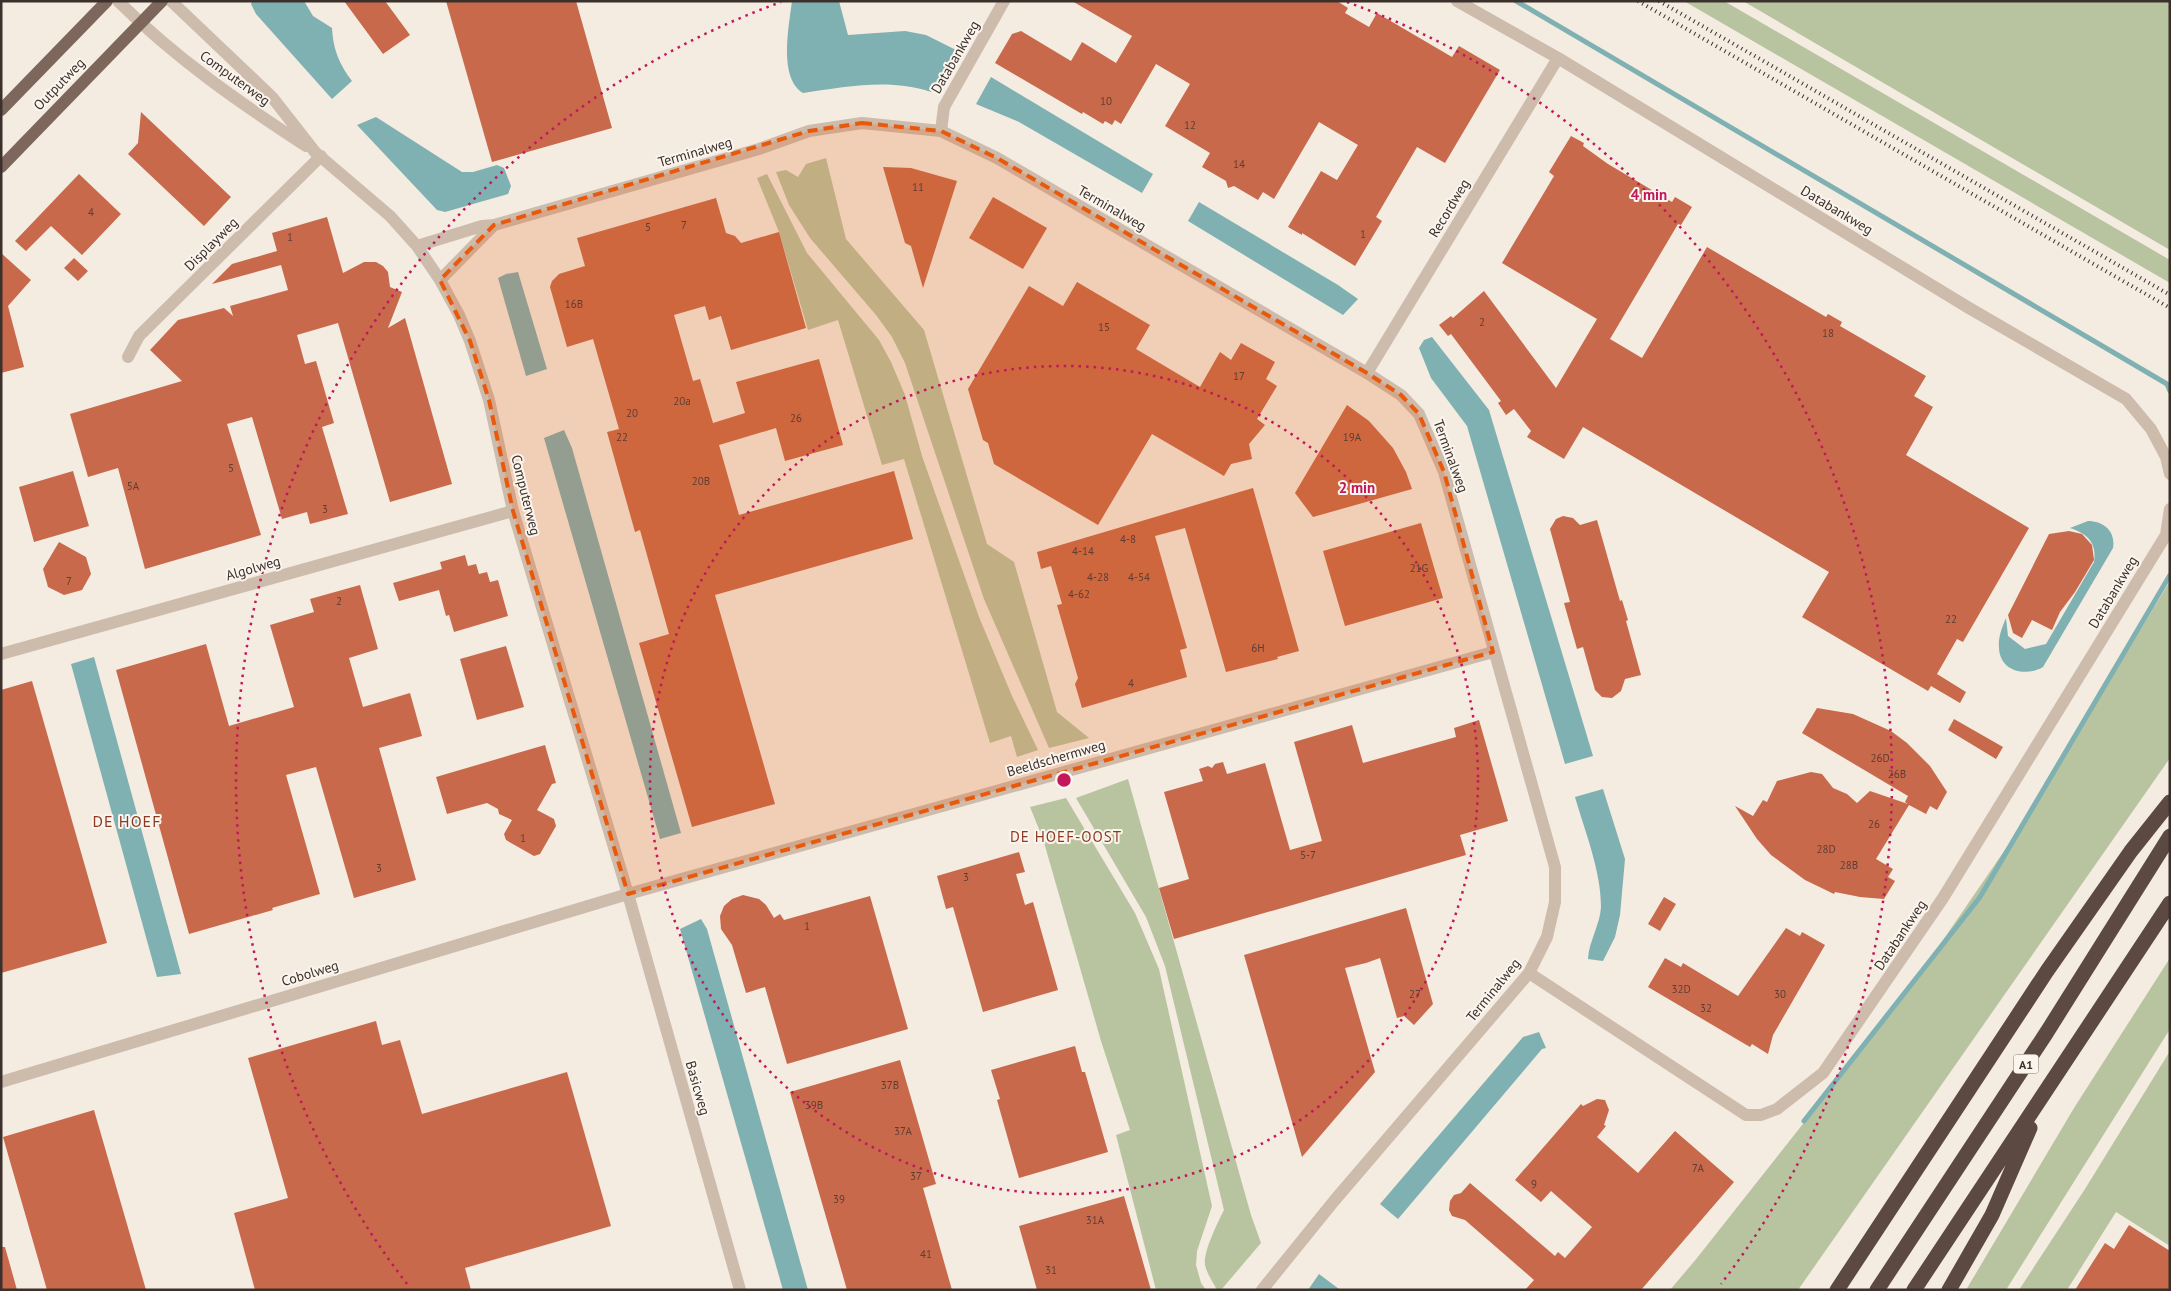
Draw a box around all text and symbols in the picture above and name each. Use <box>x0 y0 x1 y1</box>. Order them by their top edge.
street label: Databankweg <box>927 17 983 97</box>
street label: Computerweg <box>196 46 274 110</box>
street label: Outputweg <box>29 54 89 114</box>
house number: 10 <box>1100 94 1112 108</box>
house number: 12 <box>1184 118 1196 132</box>
street label: Terminalweg <box>656 133 734 171</box>
house number: 14 <box>1233 157 1245 171</box>
street label: Recordweg <box>1425 175 1473 241</box>
house number: 11 <box>912 180 924 194</box>
street label: Terminalweg <box>1074 181 1150 235</box>
street label: Databankweg <box>1798 181 1876 239</box>
text: 4 min <box>1631 185 1667 204</box>
house number: 4 <box>88 205 94 219</box>
street label: Displayweg <box>180 213 242 275</box>
house number: 7 <box>681 218 687 232</box>
house number: 5 <box>645 220 651 234</box>
house number: 1 <box>1360 227 1366 241</box>
house number: 1 <box>287 230 293 244</box>
house number: 16B <box>565 297 583 311</box>
house number: 2 <box>1479 315 1485 329</box>
house number: 15 <box>1098 320 1110 334</box>
house number: 18 <box>1822 326 1834 340</box>
house number: 17 <box>1233 369 1245 383</box>
house number: 20a <box>673 394 691 408</box>
house number: 20 <box>626 406 638 420</box>
house number: 26 <box>790 411 802 425</box>
street label: Terminalweg <box>1429 417 1473 495</box>
house number: 22 <box>616 430 628 444</box>
house number: 19A <box>1343 430 1362 444</box>
street label: Computerweg <box>507 453 545 537</box>
house number: 5 <box>228 461 234 475</box>
house number: 20B <box>692 474 710 488</box>
text: 2 min <box>1339 478 1375 497</box>
house number: 5A <box>127 479 140 493</box>
house number: 3 <box>322 502 328 516</box>
house number: 4-8 <box>1120 532 1136 546</box>
house number: 4-14 <box>1072 544 1094 558</box>
street label: Algolweg <box>224 552 282 584</box>
street label: Databankweg <box>2084 553 2142 631</box>
house number: 21G <box>1410 561 1429 575</box>
house number: 4-28 <box>1087 570 1109 584</box>
house number: 4-54 <box>1128 570 1150 584</box>
house number: 7 <box>66 574 72 588</box>
house number: 4-62 <box>1068 587 1090 601</box>
house number: 2 <box>336 594 342 608</box>
house number: 22 <box>1945 612 1957 626</box>
house number: 6H <box>1251 641 1265 655</box>
house number: 4 <box>1128 676 1134 690</box>
street label: Beeldschermweg <box>1005 735 1107 781</box>
house number: 26D <box>1870 751 1890 765</box>
house number: 26B <box>1888 767 1906 781</box>
centre of rings <box>1055 771 1073 789</box>
district label: DE HOEF <box>93 811 161 831</box>
house number: 26 <box>1868 817 1880 831</box>
district label: DE HOEF-OOST <box>1010 827 1122 846</box>
house number: 1 <box>520 831 526 845</box>
house number: 28D <box>1816 842 1836 856</box>
house number: 5-7 <box>1300 848 1316 862</box>
house number: 28B <box>1840 858 1858 872</box>
house number: 3 <box>376 861 382 875</box>
house number: 3 <box>963 870 969 884</box>
street label: Databankweg <box>1870 896 1930 974</box>
house number: 1 <box>804 919 810 933</box>
street label: Terminalweg <box>1462 955 1524 1025</box>
street label: Cobolweg <box>279 956 341 990</box>
house number: 32D <box>1671 982 1691 996</box>
house number: 27 <box>1409 987 1421 1001</box>
house number: 30 <box>1774 987 1786 1001</box>
house number: 32 <box>1700 1001 1712 1015</box>
road number: A1 <box>2014 1054 2038 1074</box>
street label: Basicweg <box>682 1059 714 1117</box>
house number: 37B <box>881 1078 899 1092</box>
house number: 39B <box>805 1098 823 1112</box>
house number: 37A <box>894 1124 912 1138</box>
house number: 7A <box>1692 1161 1704 1175</box>
house number: 37 <box>910 1169 922 1183</box>
house number: 9 <box>1531 1177 1537 1191</box>
house number: 39 <box>833 1192 845 1206</box>
house number: 31A <box>1086 1213 1105 1227</box>
house number: 41 <box>920 1247 932 1261</box>
house number: 31 <box>1045 1263 1057 1277</box>

